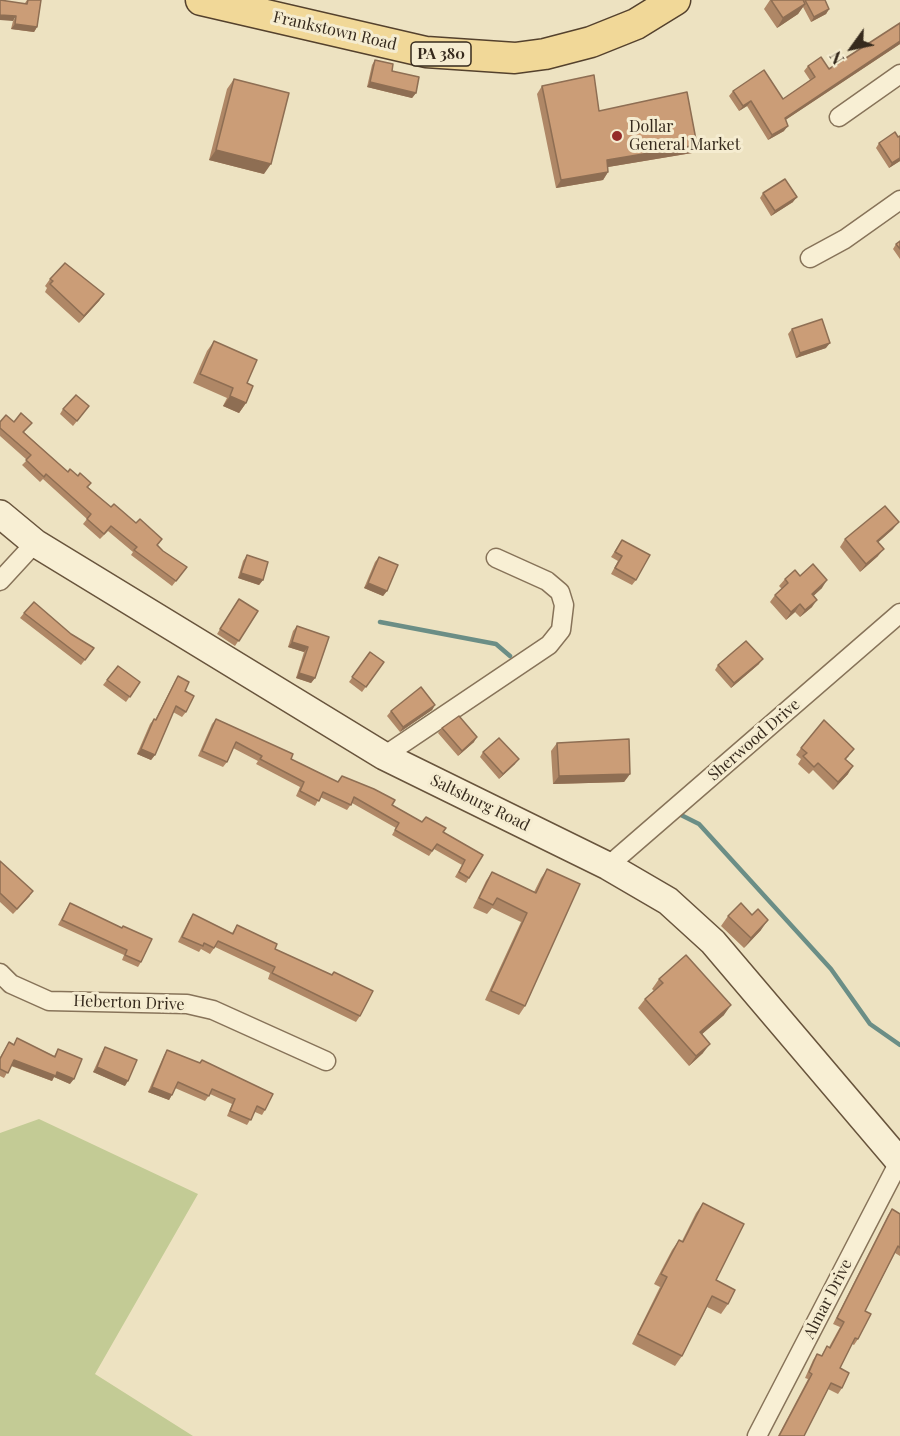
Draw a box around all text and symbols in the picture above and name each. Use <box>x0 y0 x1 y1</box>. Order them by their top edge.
street label: Frankstown Road <box>271 7 399 55</box>
north arrow <box>822 18 882 78</box>
road number: PA 380 <box>411 42 471 66</box>
text: N <box>825 48 848 69</box>
place label: Dollar General Market <box>629 117 740 155</box>
marker: Dollar General Market <box>610 129 624 143</box>
street label: Sherwood Drive <box>704 695 804 785</box>
street label: Saltsburg Road <box>427 771 533 835</box>
street label: Heberton Drive <box>73 991 185 1015</box>
street label: Almar Drive <box>800 1256 856 1342</box>

